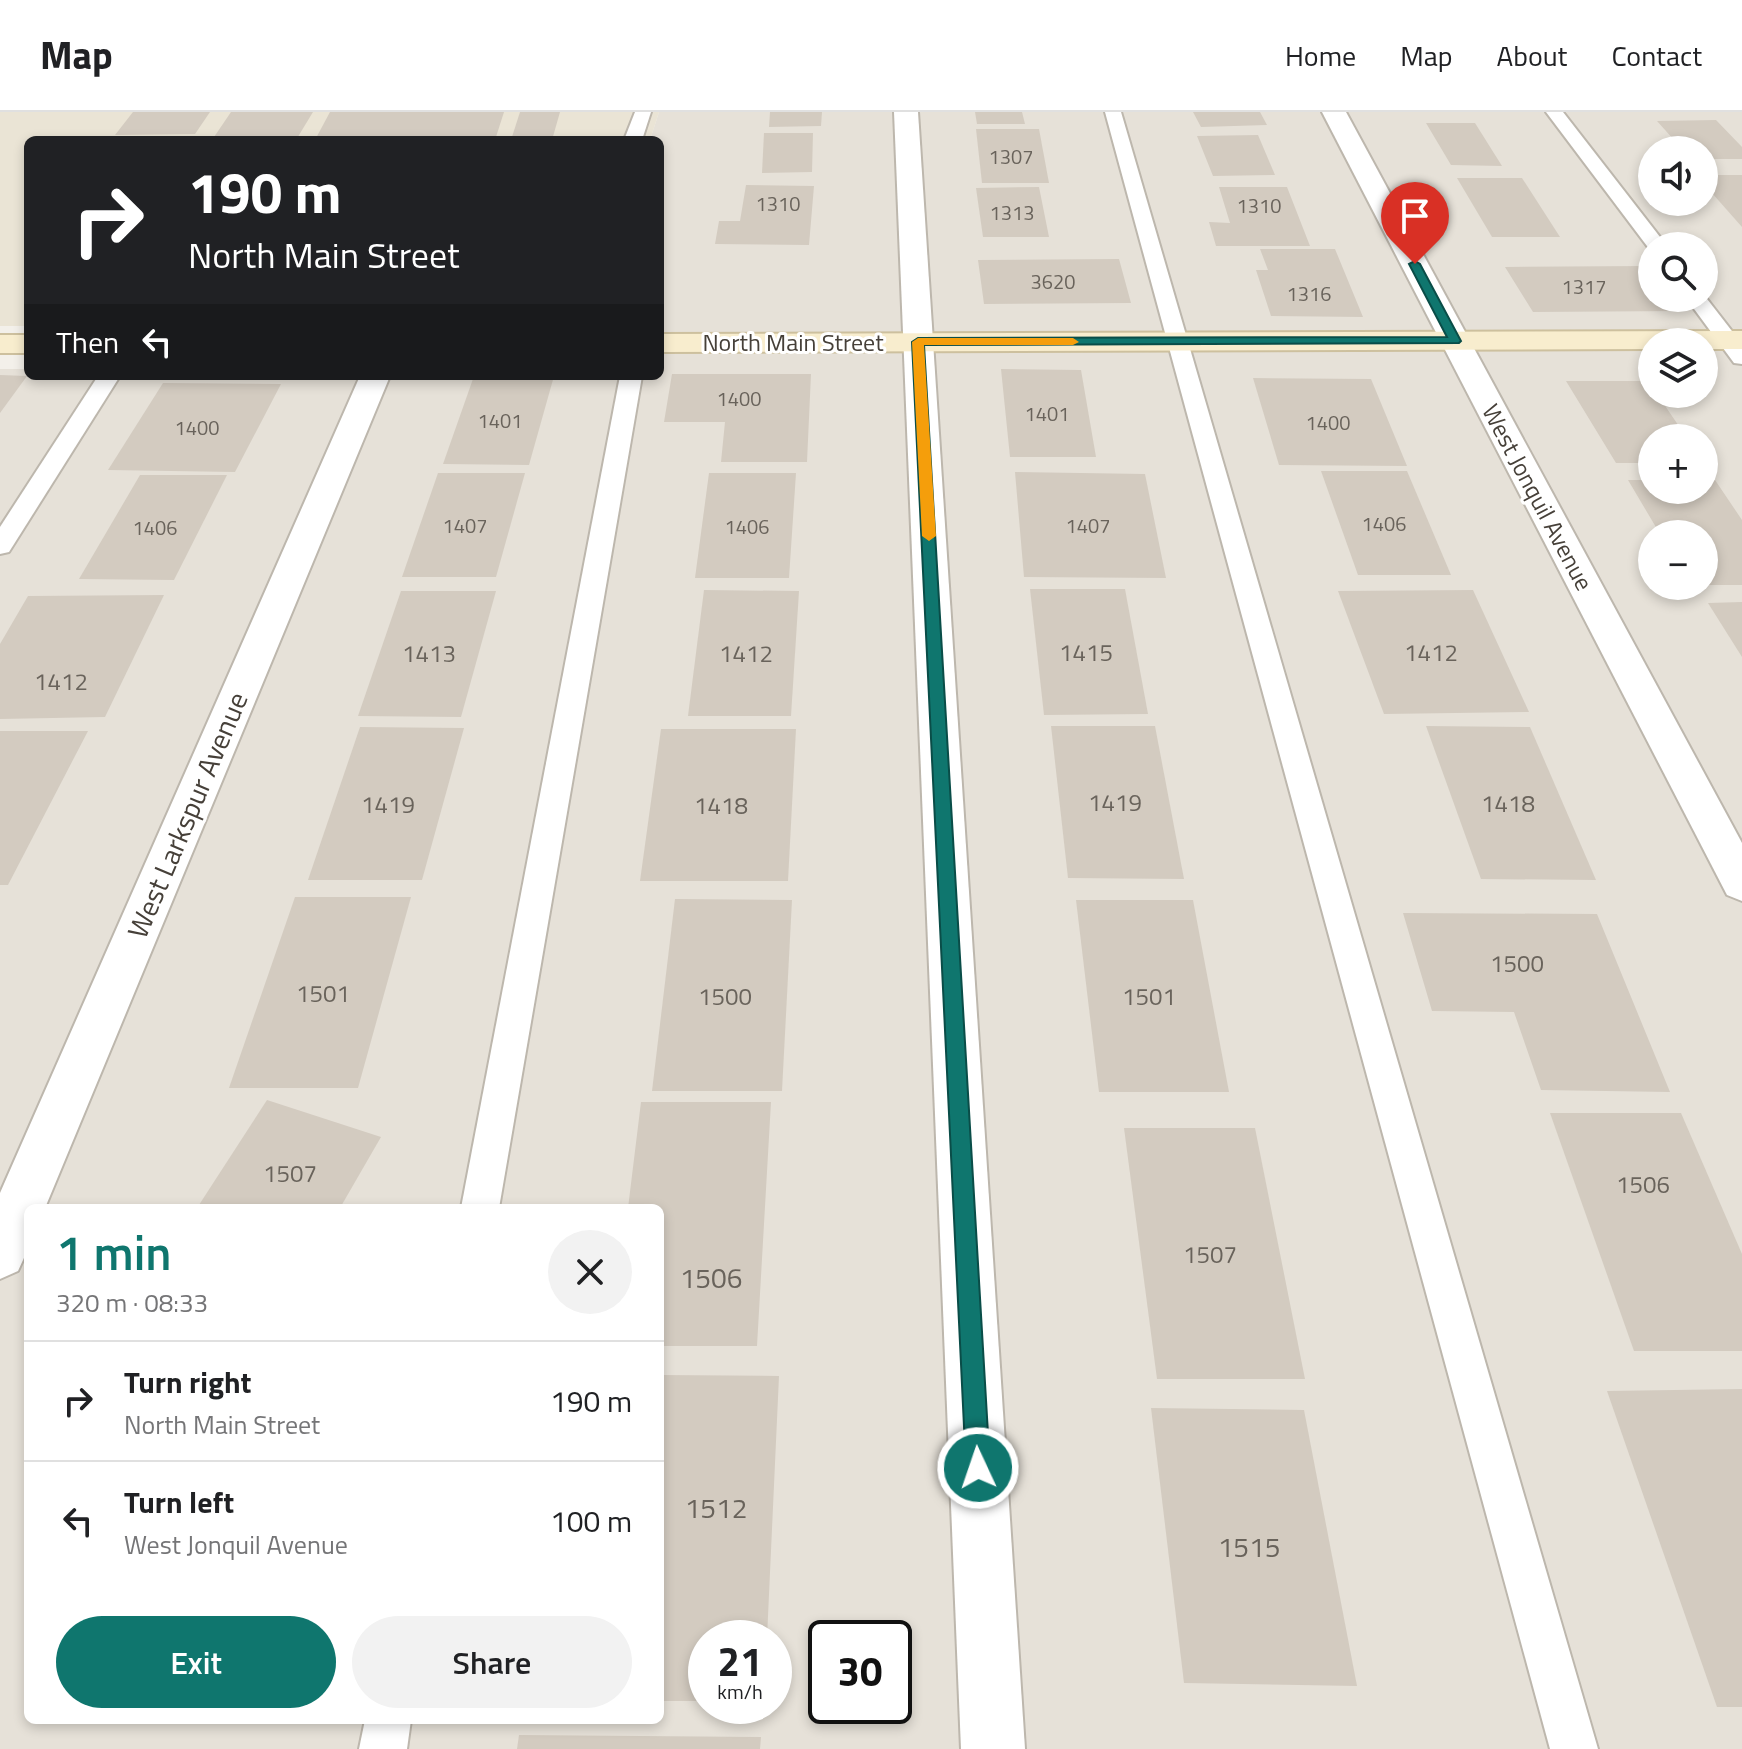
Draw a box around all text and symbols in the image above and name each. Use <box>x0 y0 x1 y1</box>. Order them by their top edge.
text: Map <box>40 26 113 84</box>
text: Home <box>1285 34 1356 77</box>
text: Map <box>1400 34 1453 77</box>
text: About <box>1497 34 1567 77</box>
text: Contact <box>1611 34 1702 77</box>
map controls <box>1638 136 1718 600</box>
button: sound <box>1638 136 1718 216</box>
house number: 1307 <box>989 141 1033 172</box>
text: 190 m <box>188 150 341 235</box>
icon: right <box>56 168 160 272</box>
pin <box>1381 182 1449 264</box>
house number: 1310 <box>756 188 800 219</box>
house number: 1310 <box>1237 190 1281 221</box>
icon: arrive <box>1393 194 1437 238</box>
house number: 1313 <box>990 197 1034 228</box>
text: North Main Street <box>188 227 460 282</box>
button: search <box>1638 232 1718 312</box>
house number: 3620 <box>1031 266 1075 297</box>
house number: 1317 <box>1562 271 1606 302</box>
house number: 1316 <box>1287 278 1331 309</box>
text: Then <box>56 319 119 365</box>
icon: left <box>135 320 179 364</box>
street label: North Main Street <box>702 324 884 360</box>
button: layers <box>1638 328 1718 408</box>
house number: 1400 <box>717 383 761 414</box>
street label: West Jonquil Avenue <box>1474 397 1602 597</box>
house number: 1401 <box>1025 398 1069 429</box>
house number: 1401 <box>478 405 522 436</box>
house number: 1400 <box>1306 407 1350 438</box>
house number: 1400 <box>175 412 219 443</box>
button: + <box>1638 424 1718 504</box>
house number: 1406 <box>1362 508 1406 539</box>
house number: 1407 <box>443 510 487 541</box>
house number: 1407 <box>1066 510 1110 541</box>
house number: 1406 <box>725 511 769 542</box>
house number: 1406 <box>133 512 177 543</box>
button: − <box>1638 520 1718 600</box>
house number: 1415 <box>1059 634 1113 670</box>
house number: 1412 <box>1404 634 1458 670</box>
house number: 1413 <box>402 635 456 671</box>
house number: 1412 <box>719 635 773 671</box>
house number: 1412 <box>34 663 88 699</box>
street label: West Larkspur Avenue <box>116 685 258 945</box>
house number: 1419 <box>1088 784 1142 820</box>
house number: 1418 <box>1481 785 1535 821</box>
house number: 1419 <box>361 786 415 822</box>
house number: 1418 <box>694 787 748 823</box>
house number: 1500 <box>1490 945 1544 981</box>
house number: 1501 <box>296 975 350 1011</box>
house number: 1500 <box>698 978 752 1014</box>
house number: 1501 <box>1122 978 1176 1014</box>
house number: 1507 <box>263 1155 317 1191</box>
house number: 1506 <box>1616 1166 1670 1202</box>
text: 1 min <box>56 1216 171 1289</box>
button: close <box>548 1230 632 1314</box>
house number: 1507 <box>1183 1236 1237 1272</box>
house number: 1506 <box>680 1256 742 1299</box>
text: 320 m · 08:33 <box>56 1283 208 1322</box>
text: Turn right <box>124 1359 252 1405</box>
text: 190 m <box>550 1378 632 1424</box>
icon: right <box>56 1379 100 1423</box>
text: North Main Street <box>124 1405 320 1444</box>
position arrow <box>936 1426 1020 1510</box>
text: Turn left <box>124 1479 234 1525</box>
house number: 1512 <box>685 1486 747 1529</box>
text: 100 m <box>550 1498 632 1544</box>
icon: left <box>56 1499 100 1543</box>
text: West Jonquil Avenue <box>124 1525 348 1564</box>
house number: 1515 <box>1218 1525 1280 1568</box>
button: Exit <box>56 1616 336 1708</box>
button: Share <box>352 1616 632 1708</box>
speed limit sign: 30 <box>808 1620 912 1724</box>
text: 21 <box>718 1631 762 1692</box>
text: km/h <box>717 1676 763 1707</box>

